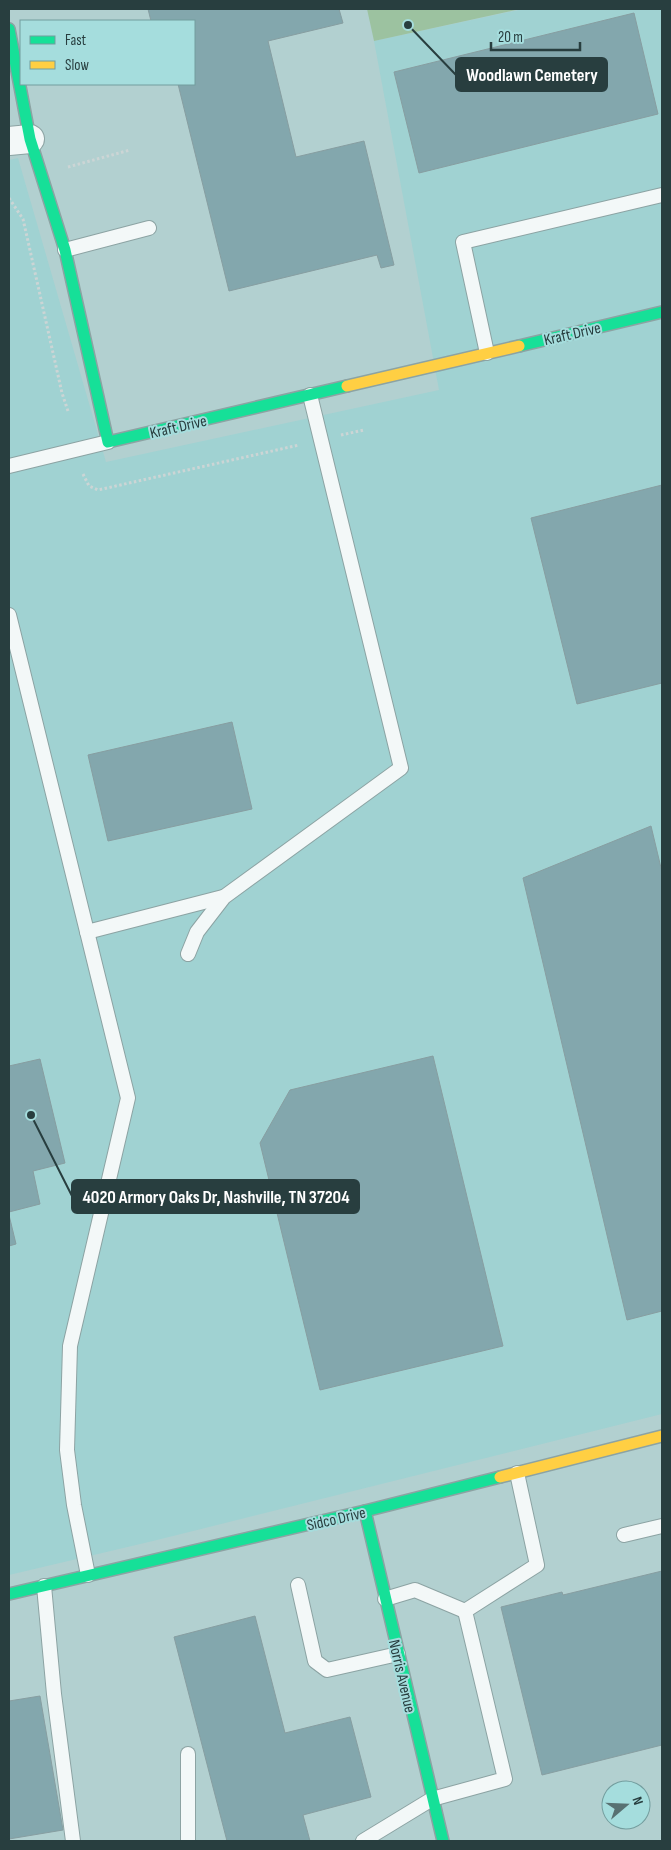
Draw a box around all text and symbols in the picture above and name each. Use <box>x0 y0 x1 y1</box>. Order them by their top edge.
legend <box>20 20 195 85</box>
scale bar <box>491 20 580 52</box>
text: 20 m <box>498 28 523 47</box>
text: Fast <box>65 31 87 50</box>
text: Slow <box>65 56 89 75</box>
callout: Woodlawn Cemetery <box>456 58 607 91</box>
text: Woodlawn Cemetery <box>466 65 598 86</box>
street label: Kraft Drive <box>542 319 603 350</box>
street label: Kraft Drive <box>148 412 209 443</box>
callout: 4020 Armory Oaks Dr, Nashville, TN 37204 <box>72 1180 359 1213</box>
text: 4020 Armory Oaks Dr, Nashville, TN 37204 <box>82 1187 350 1208</box>
street label: Sidco Drive <box>305 1503 368 1535</box>
street label: Norris Avenue <box>384 1638 419 1715</box>
north arrow <box>601 1780 651 1830</box>
text: N <box>629 1795 647 1807</box>

